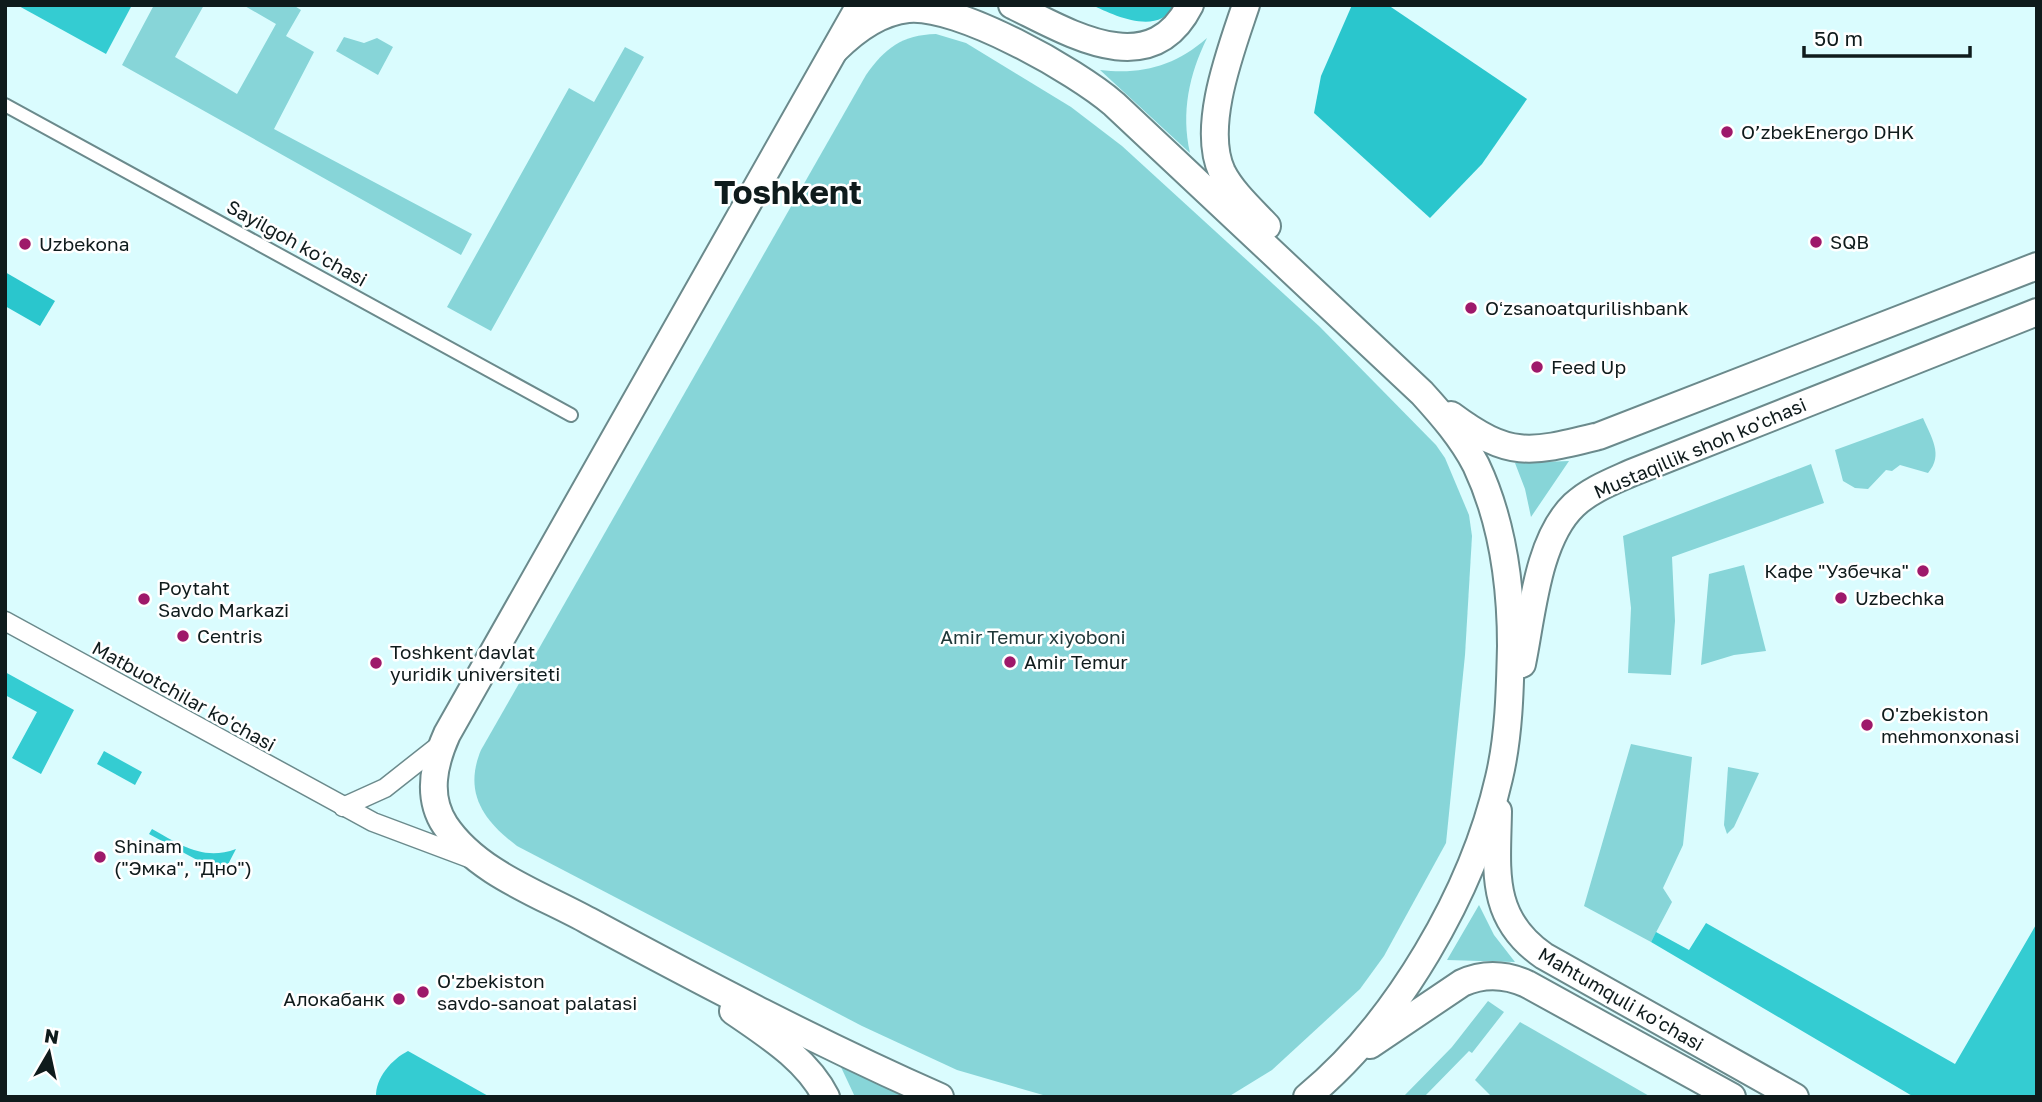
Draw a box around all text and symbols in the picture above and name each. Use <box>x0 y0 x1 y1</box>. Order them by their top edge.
scale bar <box>1804 14 1970 58</box>
text: 50 m <box>1814 25 1863 51</box>
place label: O’zbekEnergo DHK <box>1741 120 1914 143</box>
marker: O’zbekEnergo DHK <box>1719 124 1735 140</box>
district label: Toshkent <box>714 172 862 211</box>
street label: Sayilgoh ko'chasi <box>223 194 372 291</box>
place label: SQB <box>1830 230 1869 253</box>
place label: Uzbekona <box>39 232 129 255</box>
marker: SQB <box>1808 234 1824 250</box>
marker: Uzbekona <box>17 236 33 252</box>
place label: Oʻzsanoatqurilishbank <box>1485 296 1689 319</box>
marker: Oʻzsanoatqurilishbank <box>1463 300 1479 316</box>
place label: Feed Up <box>1551 355 1626 378</box>
marker: Feed Up <box>1529 359 1545 375</box>
street label: Mustaqillik shoh ko'chasi <box>1590 392 1810 503</box>
place label: Кафе "Узбечка" <box>1764 559 1909 582</box>
marker: Кафе "Узбечка" <box>1915 563 1931 579</box>
place label: Poytaht Savdo Markazi <box>158 576 289 621</box>
place label: Uzbechka <box>1855 586 1945 609</box>
marker: Uzbechka <box>1833 590 1849 606</box>
marker: Poytaht Savdo Markazi <box>136 591 152 607</box>
place label: Centris <box>197 624 263 647</box>
park label: Amir Temur xiyoboni <box>940 625 1126 648</box>
marker: Centris <box>175 628 191 644</box>
street label: Matbuotchilar ko'chasi <box>88 636 280 756</box>
place label: Toshkent davlat yuridik universiteti <box>390 640 560 685</box>
place label: Amir Temur <box>1024 650 1128 673</box>
marker: Amir Temur <box>1002 654 1018 670</box>
marker: Toshkent davlat yuridik universiteti <box>368 655 384 671</box>
place label: O'zbekiston mehmonxonasi <box>1881 702 2019 747</box>
marker: O'zbekiston mehmonxonasi <box>1859 717 1875 733</box>
place label: Shinam ("Эмка", "Дно") <box>114 834 252 879</box>
marker: Shinam ("Эмка", "Дно") <box>92 849 108 865</box>
street label: Mahtumquli ko'chasi <box>1534 942 1708 1055</box>
place label: O'zbekiston savdo-sanoat palatasi <box>437 969 637 1014</box>
marker: O'zbekiston savdo-sanoat palatasi <box>415 984 431 1000</box>
place label: Алокабанк <box>283 987 385 1010</box>
marker: Алокабанк <box>391 991 407 1007</box>
north arrow <box>14 1018 84 1088</box>
text: N <box>43 1023 61 1048</box>

